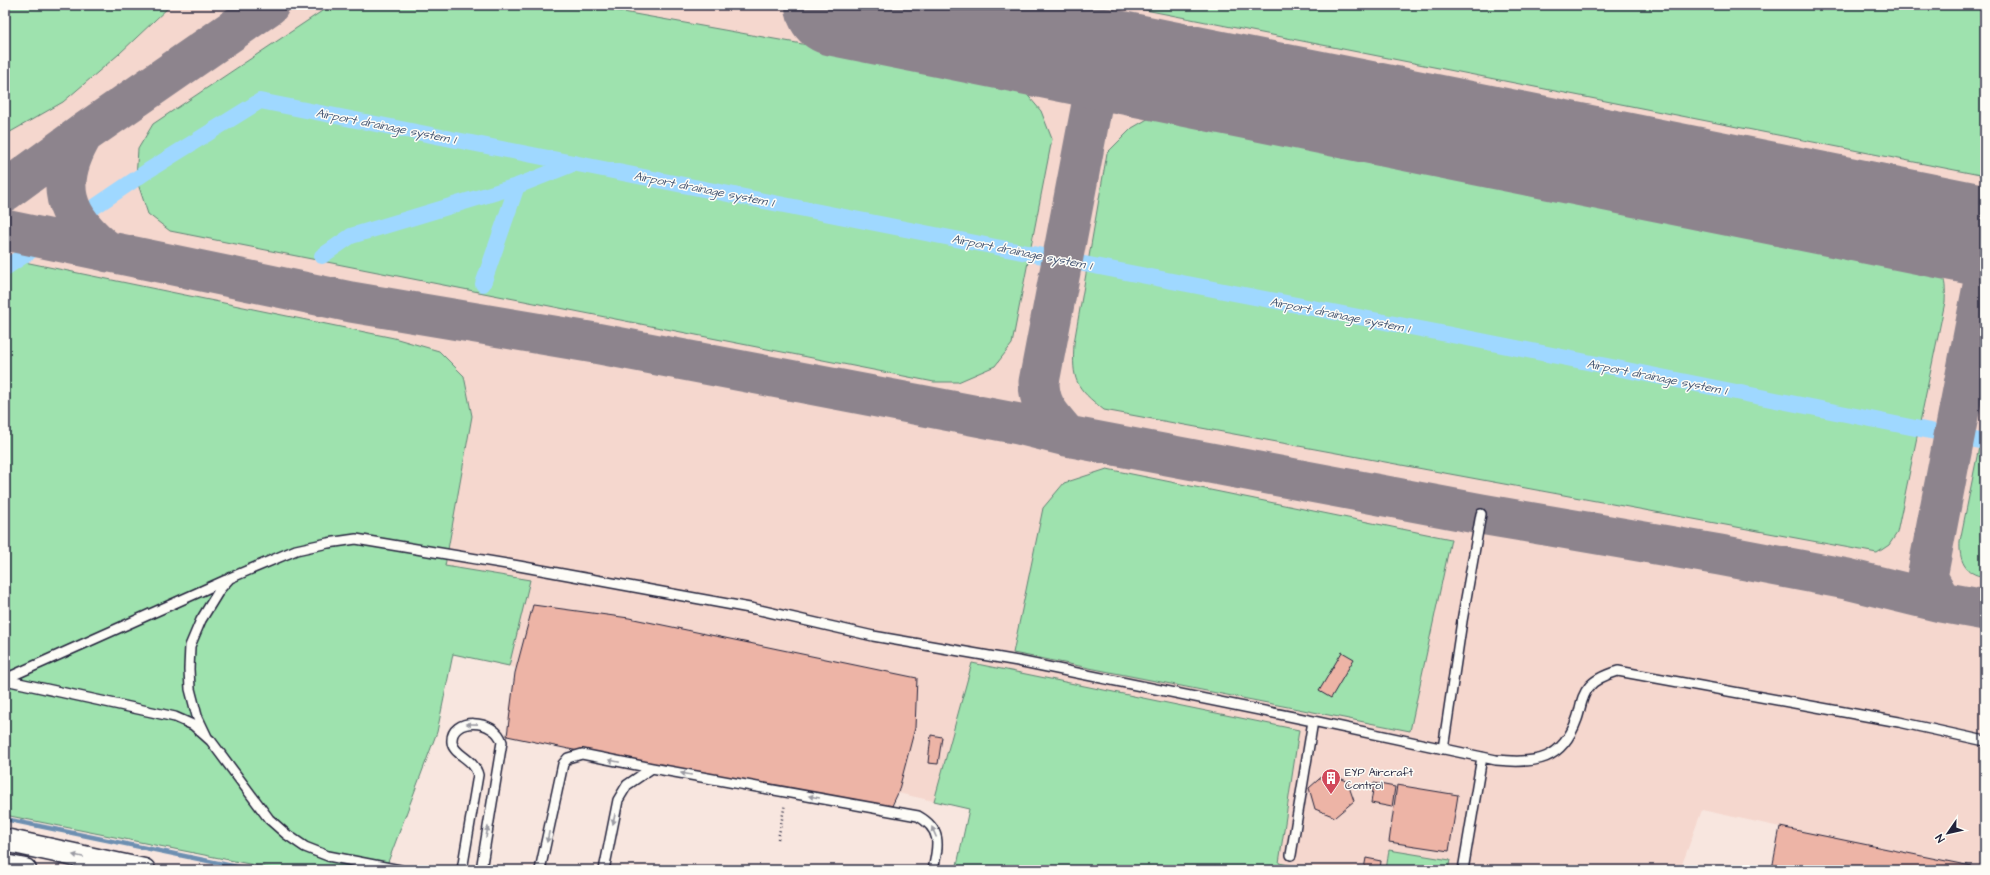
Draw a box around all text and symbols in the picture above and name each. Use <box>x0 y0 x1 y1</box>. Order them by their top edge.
water label: Airport drainage system I <box>314 105 458 150</box>
water label: Airport drainage system I <box>632 168 776 213</box>
water label: Airport drainage system I <box>950 231 1094 276</box>
water label: Airport drainage system I <box>1268 294 1412 339</box>
water label: Airport drainage system I <box>1585 356 1729 401</box>
one-way arrow <box>465 721 478 727</box>
one-way arrow <box>608 757 620 763</box>
place label: EYP Aircraft Control <box>1345 765 1414 793</box>
building icon: EYP Aircraft Control <box>1320 767 1342 795</box>
one-way arrow <box>680 771 692 777</box>
one-way arrow <box>807 794 820 800</box>
one-way arrow <box>611 812 617 825</box>
north arrow <box>1928 813 1968 853</box>
one-way arrow <box>485 825 491 838</box>
one-way arrow <box>931 826 937 838</box>
one-way arrow <box>544 831 550 844</box>
text: N <box>1932 831 1948 845</box>
one-way arrow <box>72 853 84 859</box>

